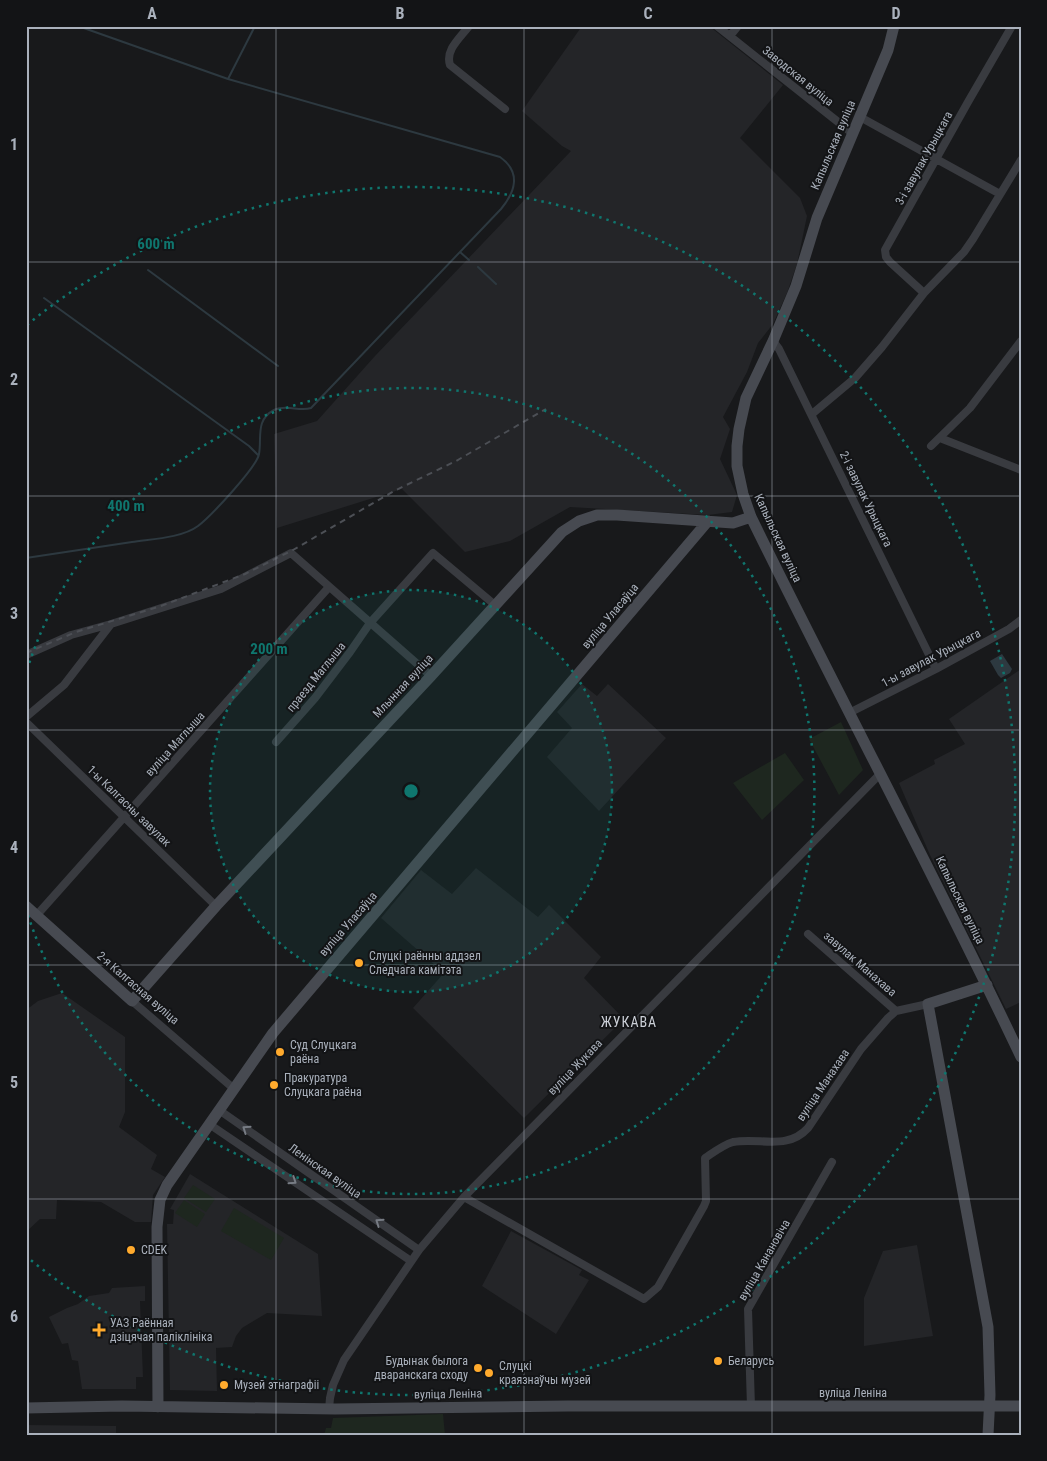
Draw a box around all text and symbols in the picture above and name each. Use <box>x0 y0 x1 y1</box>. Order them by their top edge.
text: A <box>147 4 157 23</box>
text: B <box>396 4 405 23</box>
text: C <box>643 4 653 23</box>
text: D <box>891 4 901 23</box>
street label: Заводская вуліца <box>760 43 837 109</box>
street label: Капыльская вуліца <box>808 98 858 192</box>
street label: 3-і завулак Урыцкага <box>892 109 956 207</box>
text: 1 <box>10 135 18 154</box>
text: 600 m <box>137 235 175 253</box>
text: 2 <box>10 370 18 389</box>
street label: 2-і завулак Урыцкага <box>837 449 895 549</box>
street label: Капыльская вуліца <box>751 492 805 585</box>
text: 400 m <box>107 497 145 515</box>
street label: вуліца Уласаўца <box>579 580 641 651</box>
text: 3 <box>10 604 18 623</box>
street label: 1-ы завулак Урыцкага <box>879 626 983 690</box>
street label: праезд Маглыша <box>284 639 348 715</box>
text: 200 m <box>250 640 288 658</box>
street label: Млынная вуліца <box>370 651 436 721</box>
street label: вуліца Маглыша <box>142 709 208 779</box>
street label: 1-ы Калгасны завулак <box>84 763 174 850</box>
centre of rings <box>402 782 420 800</box>
text: 4 <box>10 838 18 857</box>
street label: Капыльская вуліца <box>933 854 987 946</box>
street label: вуліца Уласаўца <box>316 889 380 959</box>
street label: завулак Манахава <box>821 929 899 1000</box>
street label: 2-я Калгасная вуліца <box>94 949 182 1028</box>
place label: Слуцкі раённы аддзел Следчага камітэта <box>369 949 481 977</box>
marker: Слуцкі раённы аддзел Следчага камітэта <box>353 957 365 969</box>
district label: ЖУКАВА <box>601 1014 657 1030</box>
street label: вуліца Жукава <box>545 1036 605 1098</box>
place label: Суд Слуцкага раёна <box>290 1038 357 1066</box>
marker: Суд Слуцкага раёна <box>274 1046 286 1058</box>
street label: вуліца Манахава <box>794 1046 852 1124</box>
place label: Пракуратура Слуцкага раёна <box>284 1071 362 1099</box>
text: 5 <box>10 1073 18 1092</box>
marker: Пракуратура Слуцкага раёна <box>268 1079 280 1091</box>
one-way arrow <box>242 1126 251 1135</box>
street label: Ленінская вуліца <box>286 1141 364 1201</box>
one-way arrow <box>287 1175 297 1184</box>
street label: вуліца Канановіча <box>735 1217 793 1303</box>
one-way arrow <box>375 1219 385 1228</box>
place label: CDEK <box>141 1243 168 1257</box>
marker: CDEK <box>125 1244 137 1256</box>
text: 6 <box>10 1307 18 1326</box>
place label: УАЗ Раённая дзіцячая паліклініка <box>110 1316 213 1344</box>
marker: УАЗ Раённая дзіцячая паліклініка <box>92 1323 106 1337</box>
place label: Будынак былога дваранскага сходу <box>374 1354 468 1382</box>
place label: Беларусь <box>728 1354 774 1368</box>
marker: Беларусь <box>712 1355 724 1367</box>
place label: Слуцкі краязнаўчы музей <box>499 1359 591 1387</box>
marker: Будынак былога дваранскага сходу <box>472 1362 484 1374</box>
marker: Слуцкі краязнаўчы музей <box>483 1367 495 1379</box>
place label: Музей этнаграфіі <box>234 1378 319 1392</box>
marker: Музей этнаграфіі <box>218 1379 230 1391</box>
street label: вуліца Леніна <box>414 1386 482 1402</box>
street label: вуліца Леніна <box>819 1386 887 1400</box>

